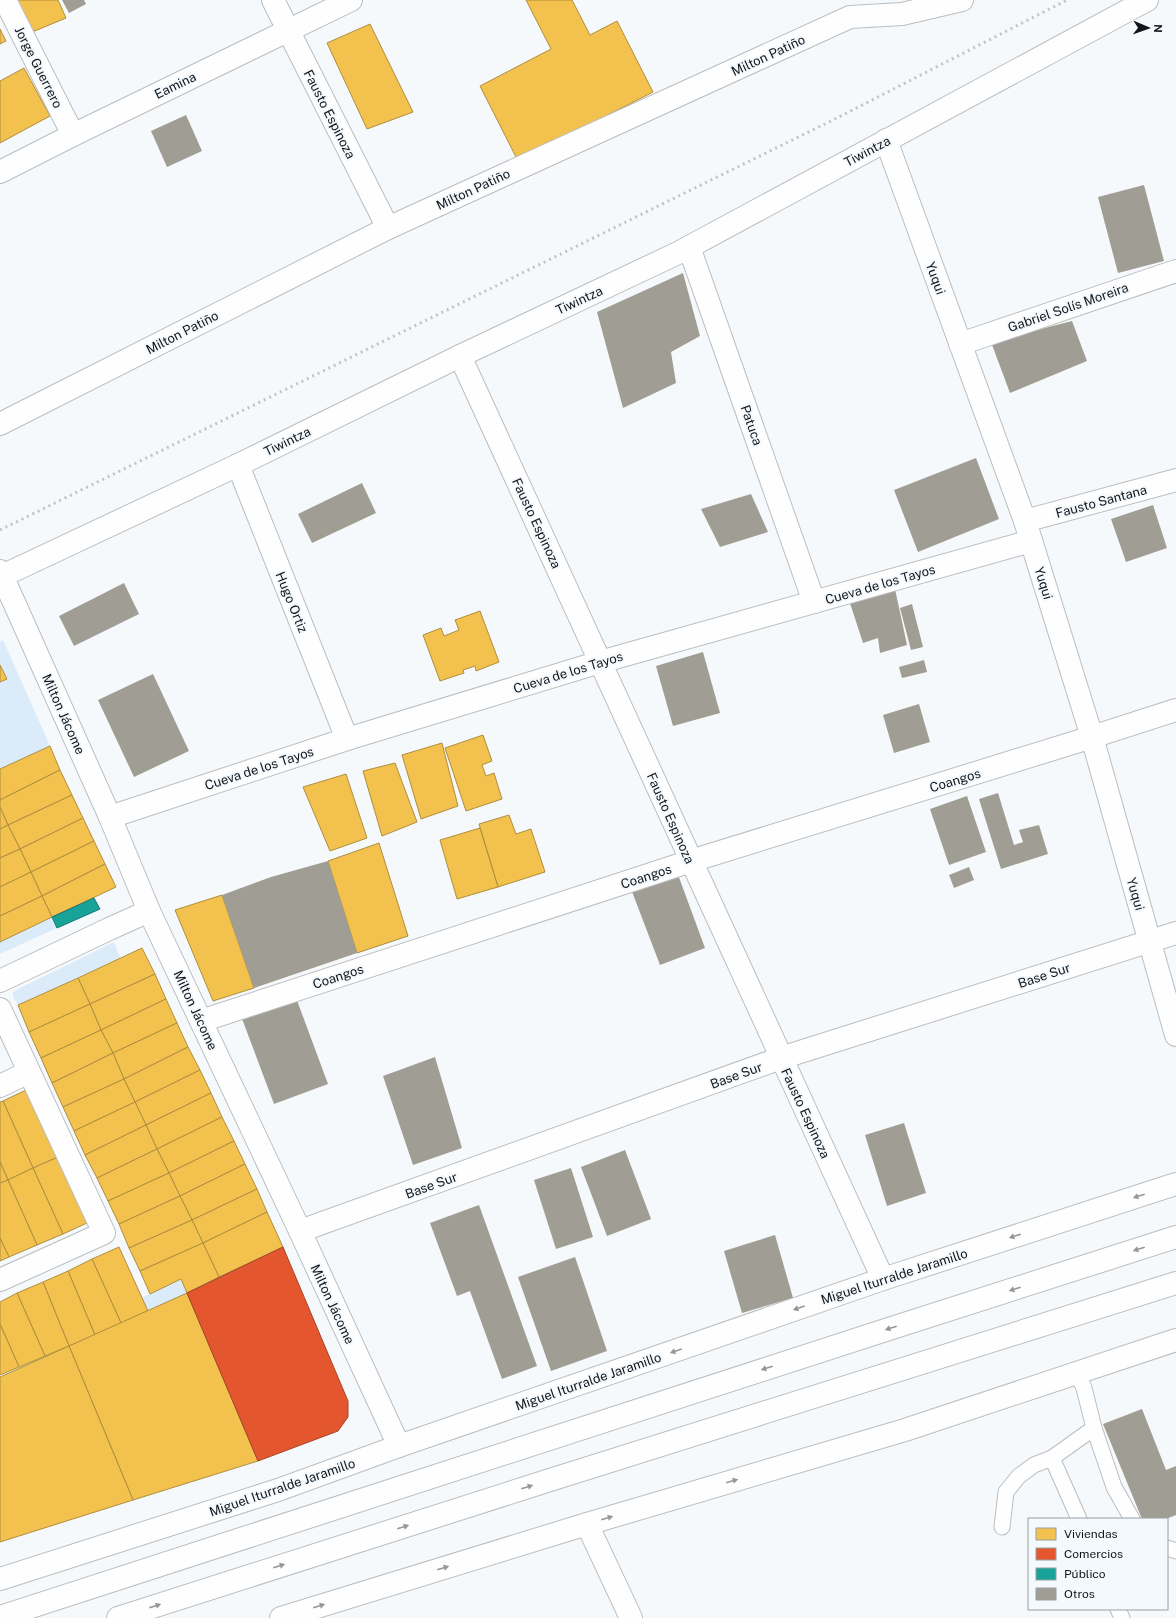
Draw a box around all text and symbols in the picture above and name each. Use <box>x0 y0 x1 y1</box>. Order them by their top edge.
north arrow <box>1128 8 1168 48</box>
street label: Jorge Guerrero <box>11 24 66 111</box>
text: N <box>1152 24 1164 33</box>
street label: Milton Patiño <box>729 32 807 79</box>
street label: Fausto Espinoza <box>301 67 358 161</box>
street label: Eamina <box>152 69 198 102</box>
street label: Tiwintza <box>842 133 893 170</box>
street label: Milton Patiño <box>434 166 512 213</box>
street label: Yuqui <box>923 260 948 296</box>
street label: Gabriel Solís Moreira <box>1006 280 1130 335</box>
street label: Tiwintza <box>553 283 605 318</box>
street label: Milton Patiño <box>143 308 221 357</box>
street label: Patuca <box>738 403 765 447</box>
street label: Tiwintza <box>261 424 313 459</box>
street label: Fausto Espinoza <box>509 476 564 571</box>
street label: Fausto Santana <box>1054 482 1148 521</box>
street label: Cueva de los Tayos <box>823 562 937 607</box>
street label: Yuqui <box>1031 565 1056 601</box>
street label: Hugo Ortiz <box>272 569 311 635</box>
street label: Cueva de los Tayos <box>512 649 625 696</box>
street label: Milton Jácome <box>39 672 88 757</box>
street label: Cueva de los Tayos <box>203 744 316 793</box>
street label: Coangos <box>928 766 983 795</box>
street label: Fausto Espinoza <box>644 770 697 866</box>
street label: Coangos <box>619 861 674 892</box>
street label: Yuqui <box>1124 876 1147 912</box>
street label: Base Sur <box>1016 960 1072 991</box>
street label: Coangos <box>311 961 366 992</box>
street label: Milton Jácome <box>170 968 221 1053</box>
street label: Base Sur <box>708 1059 764 1092</box>
street label: Fausto Espinoza <box>778 1066 833 1161</box>
street label: Base Sur <box>403 1169 459 1202</box>
one-way arrow <box>1133 1193 1145 1199</box>
one-way arrow <box>1009 1233 1021 1239</box>
street label: Miguel Iturralde Jaramillo <box>819 1246 969 1307</box>
one-way arrow <box>1133 1246 1145 1252</box>
street label: Milton Jácome <box>307 1262 358 1347</box>
one-way arrow <box>1009 1286 1021 1292</box>
one-way arrow <box>793 1305 805 1311</box>
one-way arrow <box>885 1325 897 1331</box>
one-way arrow <box>670 1348 682 1354</box>
street label: Miguel Iturralde Jaramillo <box>513 1349 663 1414</box>
one-way arrow <box>761 1365 773 1371</box>
street label: Miguel Iturralde Jaramillo <box>207 1455 357 1520</box>
one-way arrow <box>726 1478 738 1484</box>
one-way arrow <box>521 1484 533 1490</box>
one-way arrow <box>602 1515 614 1521</box>
legend <box>1028 1518 1168 1610</box>
one-way arrow <box>397 1524 409 1530</box>
text: Viviendas <box>1064 1527 1118 1541</box>
text: Comercios <box>1064 1547 1123 1561</box>
one-way arrow <box>273 1563 285 1569</box>
one-way arrow <box>437 1565 449 1571</box>
text: Público <box>1064 1567 1106 1581</box>
text: Otros <box>1064 1587 1095 1601</box>
one-way arrow <box>150 1603 162 1609</box>
one-way arrow <box>313 1603 325 1609</box>

